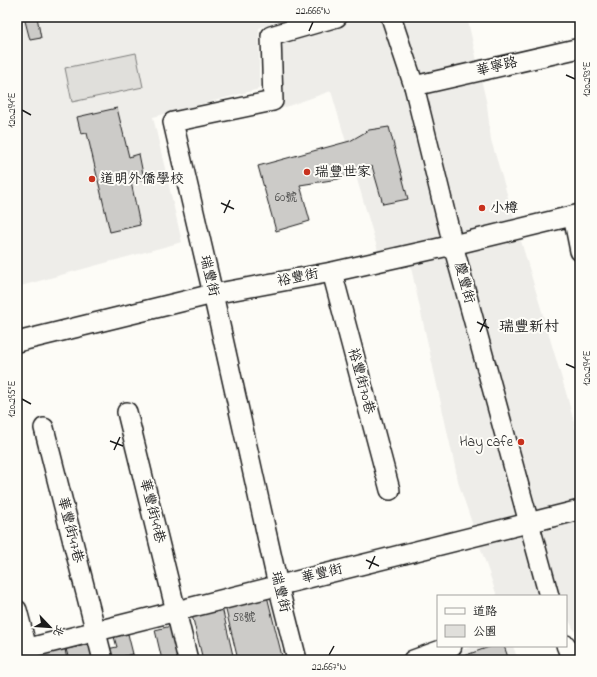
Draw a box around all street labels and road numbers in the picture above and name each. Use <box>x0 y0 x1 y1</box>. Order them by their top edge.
street label: 華寧路 <box>474 52 520 82</box>
street label: 瑞豐街 <box>194 252 224 299</box>
street label: 慶豐街 <box>448 260 480 306</box>
street label: 裕豐街 <box>275 264 321 292</box>
street label: 裕豐街70巷 <box>342 346 380 417</box>
street label: 華豐街49巷 <box>134 476 170 547</box>
street label: 華豐街47巷 <box>52 495 89 566</box>
street label: 華豐街 <box>299 559 345 589</box>
street label: 瑞豐街 <box>265 568 295 615</box>

